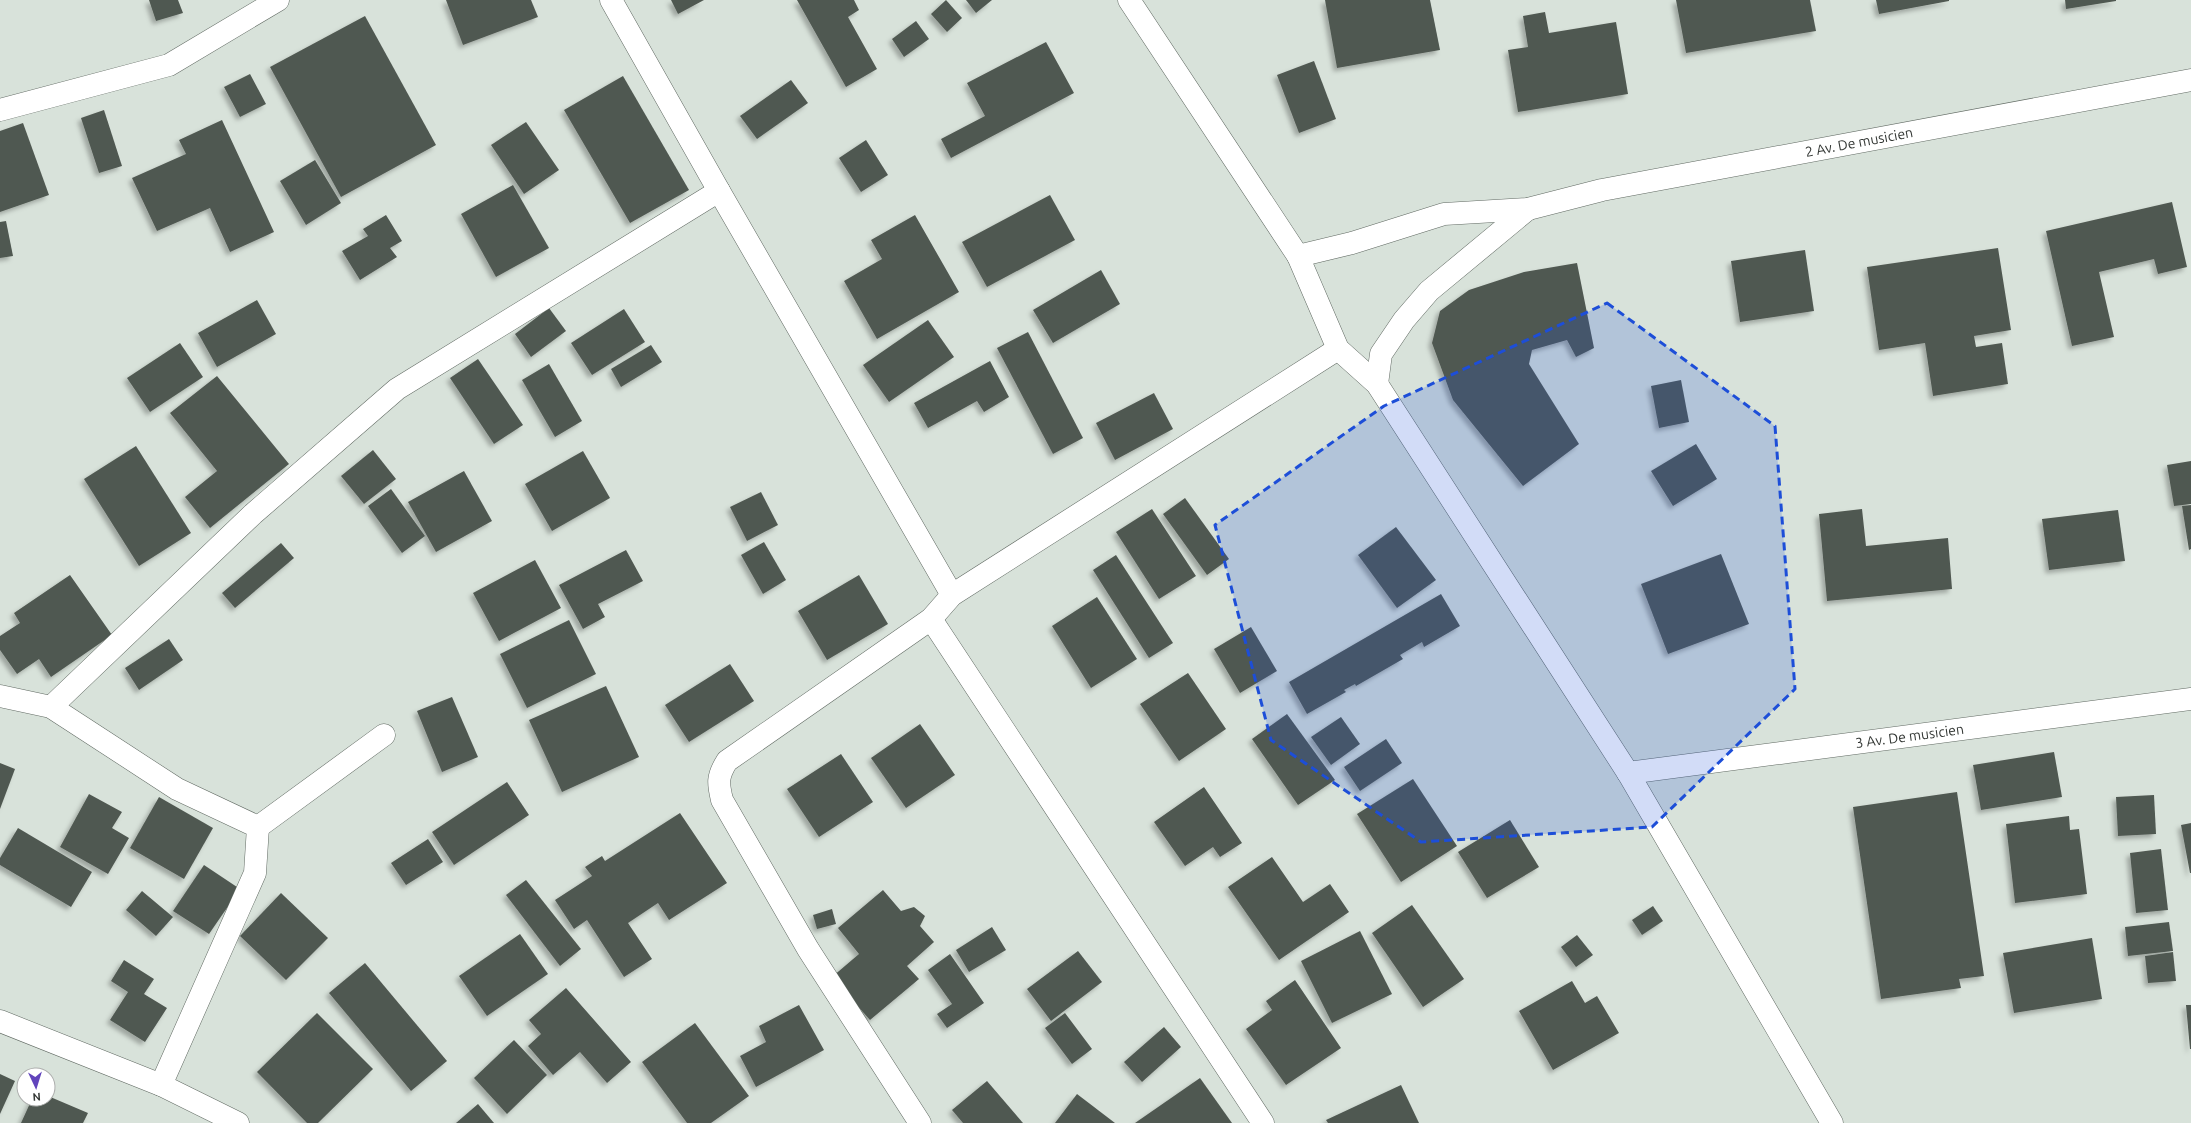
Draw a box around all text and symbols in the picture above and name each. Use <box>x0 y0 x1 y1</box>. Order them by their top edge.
street label: 2 Av. De musicien <box>1804 124 1914 160</box>
street label: 3 Av. De musicien <box>1854 721 1965 751</box>
north arrow <box>16 1067 56 1107</box>
text: N <box>32 1091 41 1103</box>

